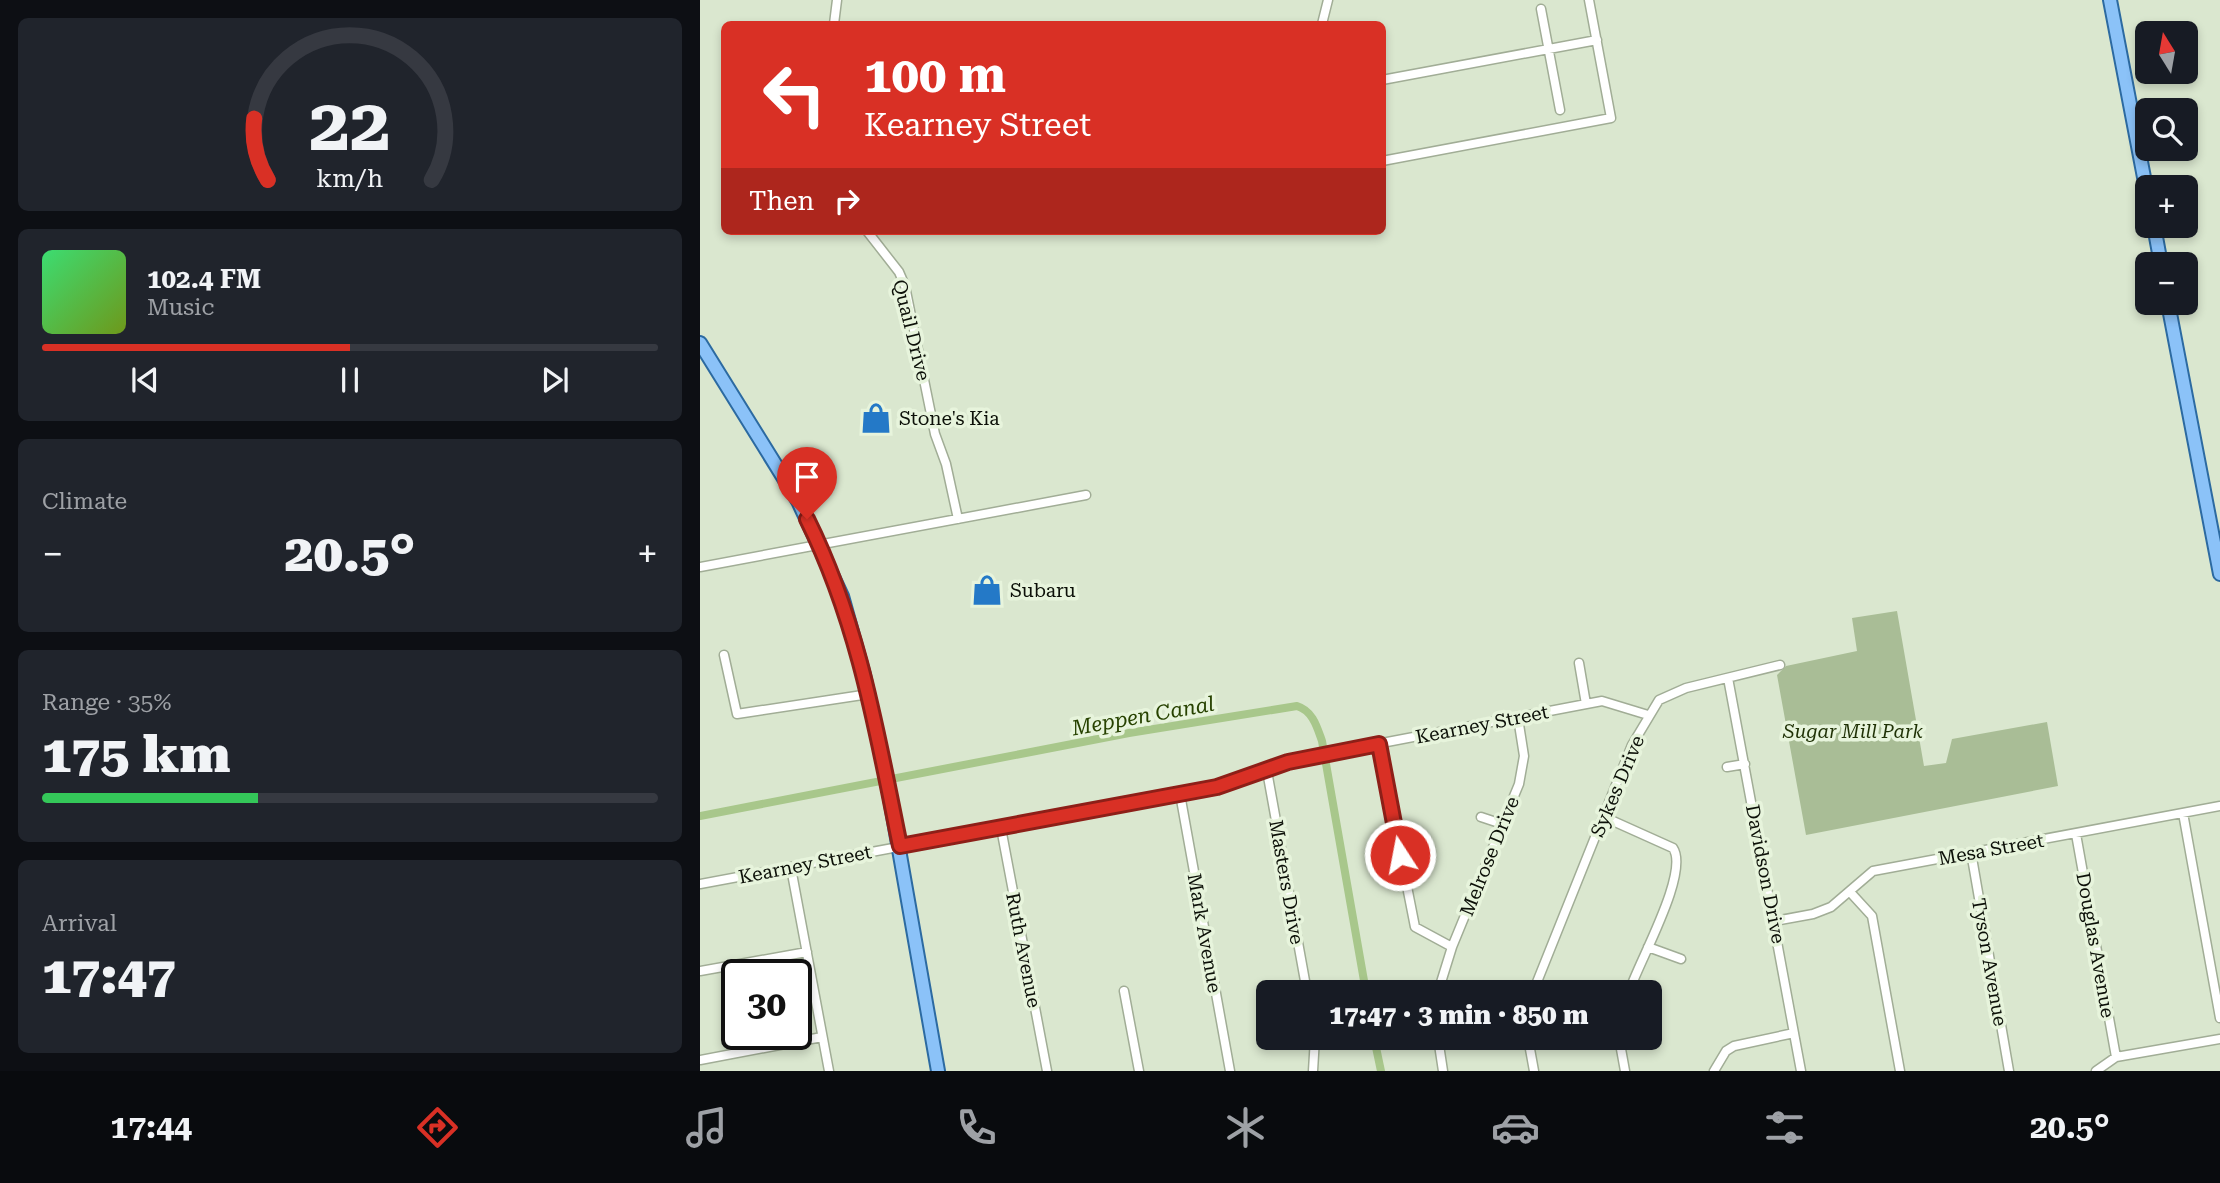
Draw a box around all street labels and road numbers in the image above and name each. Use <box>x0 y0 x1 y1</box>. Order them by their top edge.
street label: Quail Drive <box>888 277 935 383</box>
street label: Kearney Street <box>1414 700 1551 749</box>
street label: Sykes Drive <box>1586 732 1649 841</box>
street label: Melrose Drive <box>1455 793 1524 919</box>
street label: Davidson Drive <box>1741 803 1790 946</box>
street label: Masters Drive <box>1264 818 1309 946</box>
street label: Mesa Street <box>1936 829 2046 870</box>
street label: Kearney Street <box>737 840 874 889</box>
street label: Douglas Avenue <box>2071 871 2120 1020</box>
street label: Mark Avenue <box>1183 872 1226 995</box>
street label: Ruth Avenue <box>1001 890 1046 1010</box>
street label: Tyson Avenue <box>1967 896 2012 1028</box>

